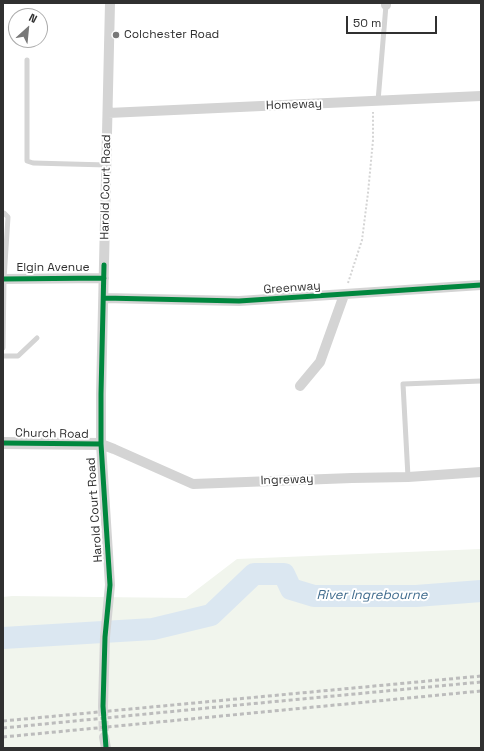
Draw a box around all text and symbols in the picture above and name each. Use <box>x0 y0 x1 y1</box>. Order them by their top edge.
north arrow <box>8 8 48 48</box>
scale bar <box>348 8 439 34</box>
text: N <box>27 10 39 26</box>
text: 50 m <box>353 15 381 31</box>
place label: Colchester Road <box>124 28 219 42</box>
marker: Colchester Road <box>111 30 121 40</box>
street label: Homeway <box>266 97 322 113</box>
street label: Harold Court Road <box>98 134 114 240</box>
street label: Elgin Avenue <box>16 261 90 275</box>
street label: Greenway <box>263 279 321 297</box>
street label: Church Road <box>15 426 89 442</box>
street label: Harold Court Road <box>84 457 106 563</box>
street label: Ingreway <box>260 472 314 488</box>
water label: River Ingrebourne <box>317 587 427 603</box>

